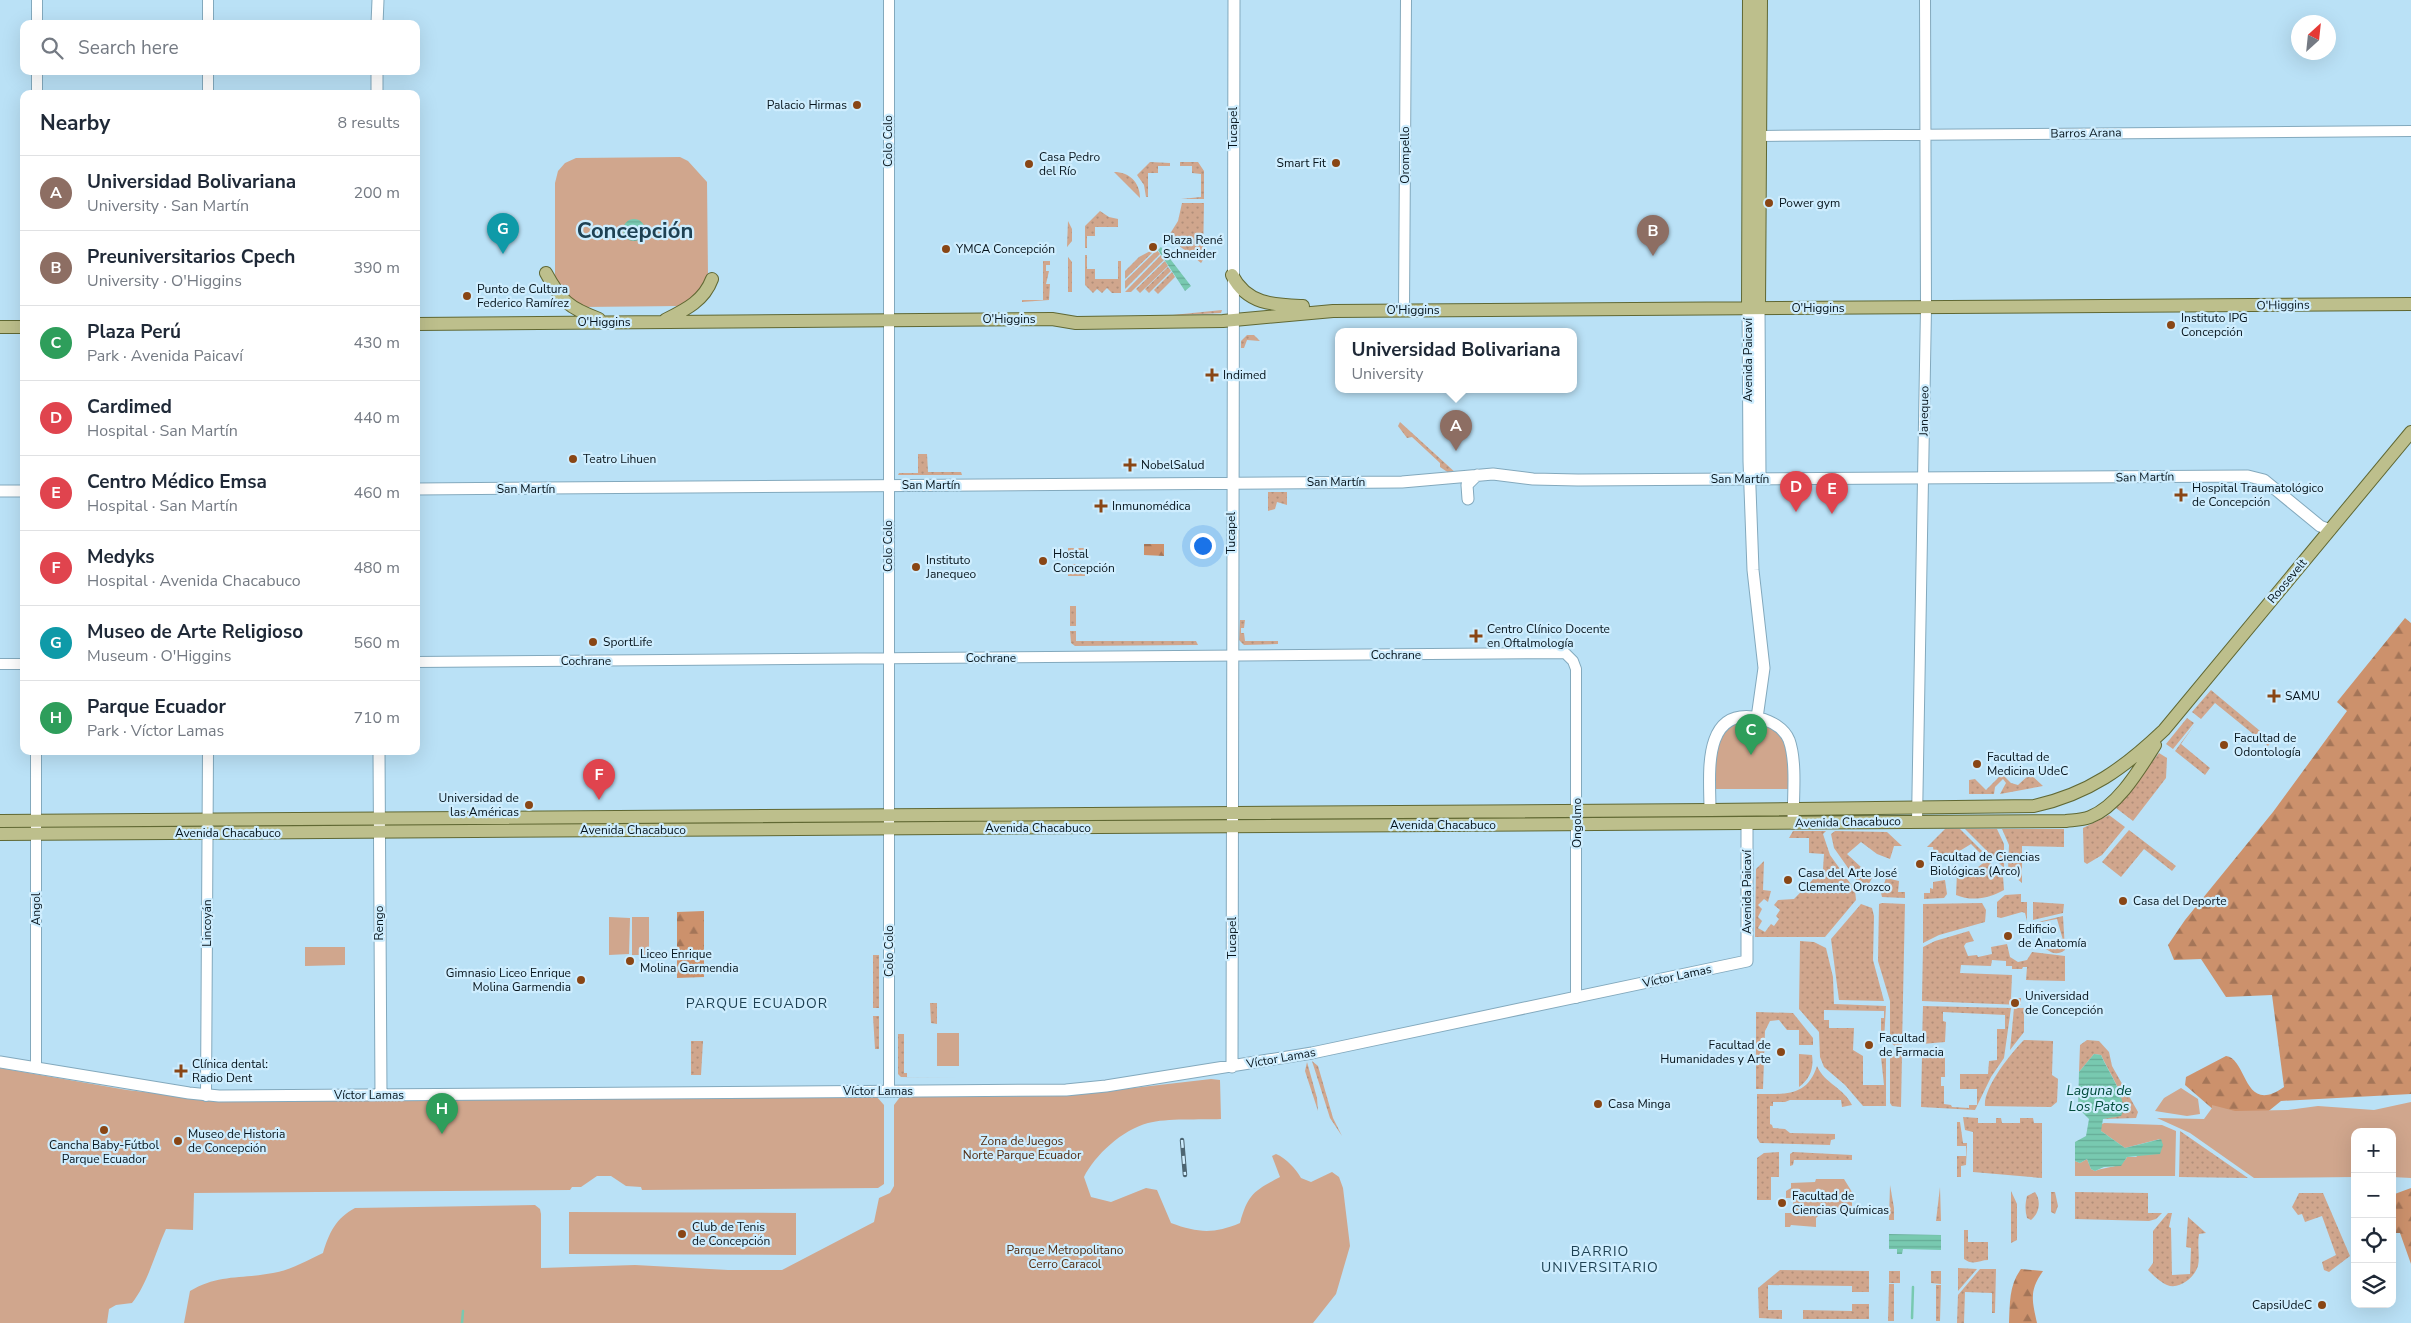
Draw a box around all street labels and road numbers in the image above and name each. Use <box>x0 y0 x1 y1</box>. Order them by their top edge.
street label: Tucapel <box>1225 107 1241 149</box>
street label: Colo Colo <box>880 115 896 167</box>
street label: Barros Arana <box>2050 124 2122 142</box>
street label: Orompello <box>1397 126 1413 184</box>
street label: O'Higgins <box>2256 297 2310 313</box>
street label: O'Higgins <box>1791 300 1845 316</box>
street label: O'Higgins <box>1386 302 1440 318</box>
street label: O'Higgins <box>982 311 1036 327</box>
street label: O'Higgins <box>577 314 631 330</box>
street label: Avenida Paicaví <box>1740 317 1756 402</box>
street label: Janequeo <box>1916 385 1932 437</box>
street label: San Martín <box>2116 468 2174 486</box>
street label: San Martín <box>1711 471 1769 487</box>
street label: San Martín <box>1307 474 1365 490</box>
street label: San Martín <box>902 477 960 493</box>
street label: San Martín <box>497 481 555 497</box>
street label: Tucapel <box>1223 512 1239 554</box>
street label: Colo Colo <box>880 520 896 572</box>
street label: Roosevelt <box>2264 555 2311 607</box>
street label: Cochrane <box>1371 647 1421 663</box>
street label: Cochrane <box>966 650 1016 666</box>
street label: Cochrane <box>561 653 611 669</box>
street label: Ongolmo <box>1569 798 1585 848</box>
street label: Avenida Chacabuco <box>1795 813 1901 831</box>
street label: Avenida Chacabuco <box>1390 817 1496 833</box>
street label: Avenida Chacabuco <box>985 820 1091 836</box>
street label: Avenida Chacabuco <box>580 822 686 838</box>
street label: Avenida Chacabuco <box>175 825 281 841</box>
street label: Avenida Paicaví <box>1739 849 1755 934</box>
street label: Angol <box>28 892 44 925</box>
street label: Lincoyán <box>199 899 215 947</box>
street label: Rengo <box>371 905 387 940</box>
street label: Tucapel <box>1224 917 1240 959</box>
street label: Colo Colo <box>881 925 897 977</box>
street label: Víctor Lamas <box>1640 961 1713 991</box>
street label: Víctor Lamas <box>1244 1044 1317 1072</box>
street label: Víctor Lamas <box>842 1083 913 1099</box>
street label: Víctor Lamas <box>333 1087 404 1103</box>

